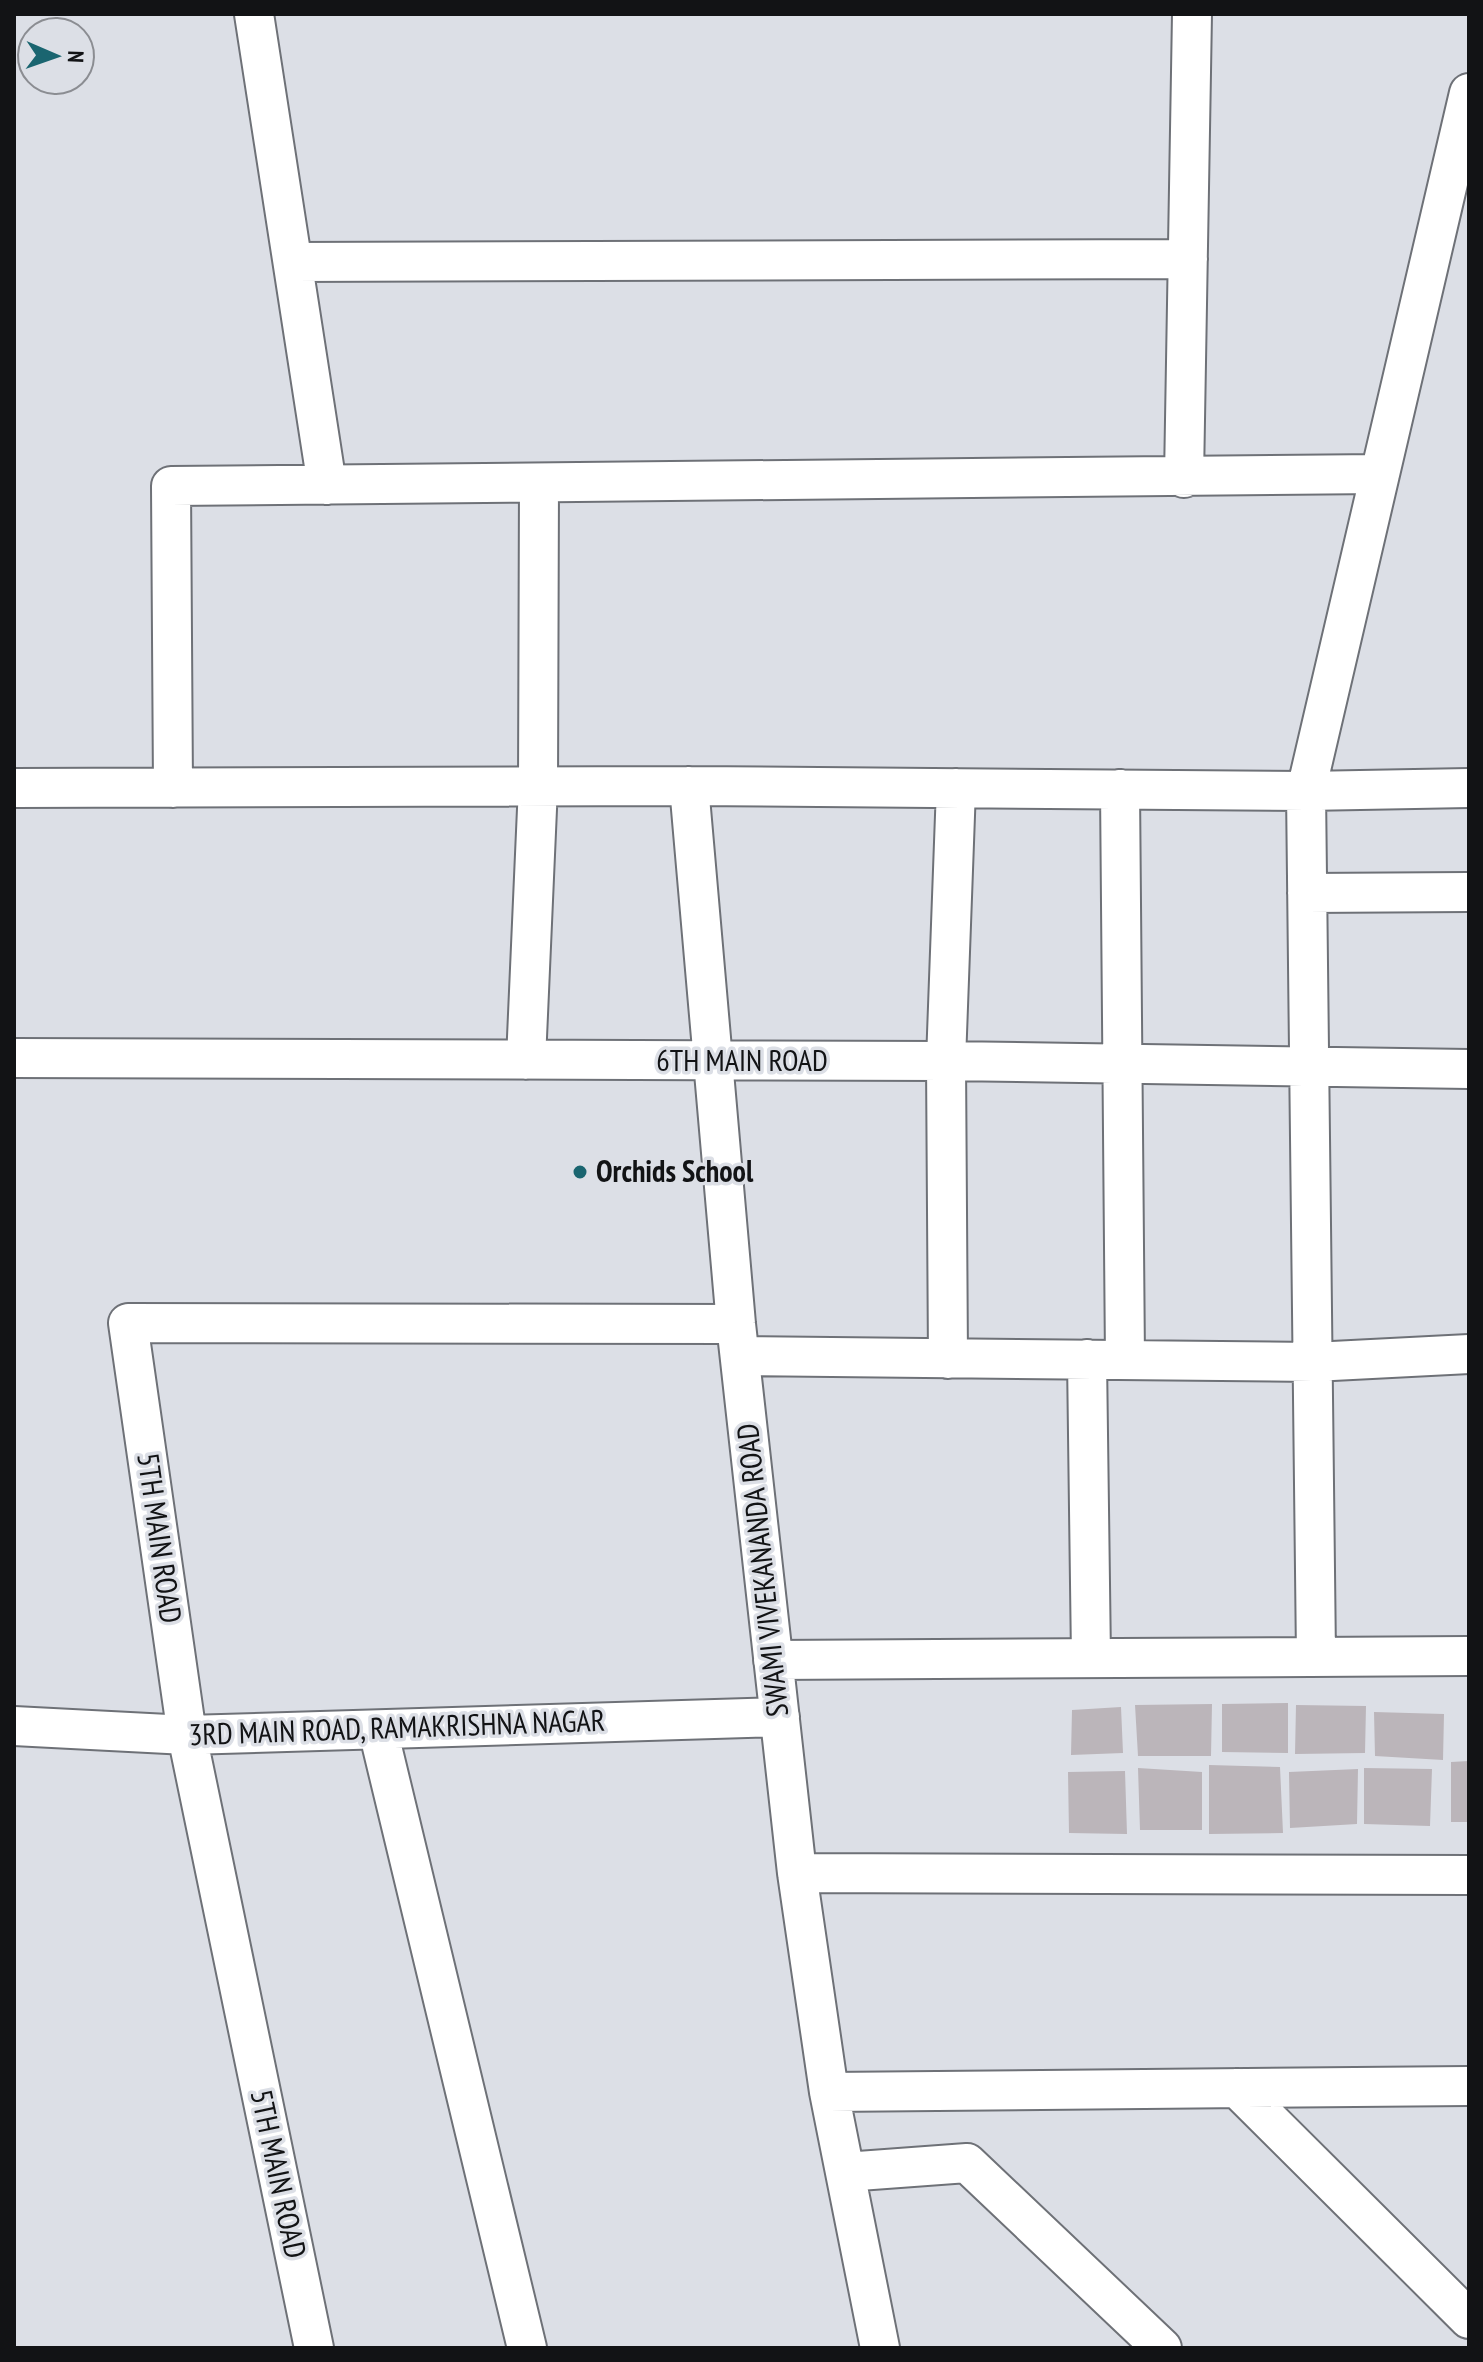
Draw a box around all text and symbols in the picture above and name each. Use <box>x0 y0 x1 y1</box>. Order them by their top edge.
north arrow <box>16 16 96 96</box>
text: N <box>62 50 90 63</box>
street label: 6TH MAIN ROAD <box>656 1040 828 1079</box>
place label: Orchids School <box>596 1151 754 1190</box>
marker: Orchids School <box>571 1163 589 1181</box>
street label: SWAMI VIVEKANANDA ROAD <box>727 1422 796 1719</box>
street label: 5TH MAIN ROAD <box>129 1450 192 1625</box>
street label: 3RD MAIN ROAD, RAMAKRISHNA NAGAR <box>188 1700 606 1753</box>
street label: 5TH MAIN ROAD <box>243 2086 316 2262</box>

